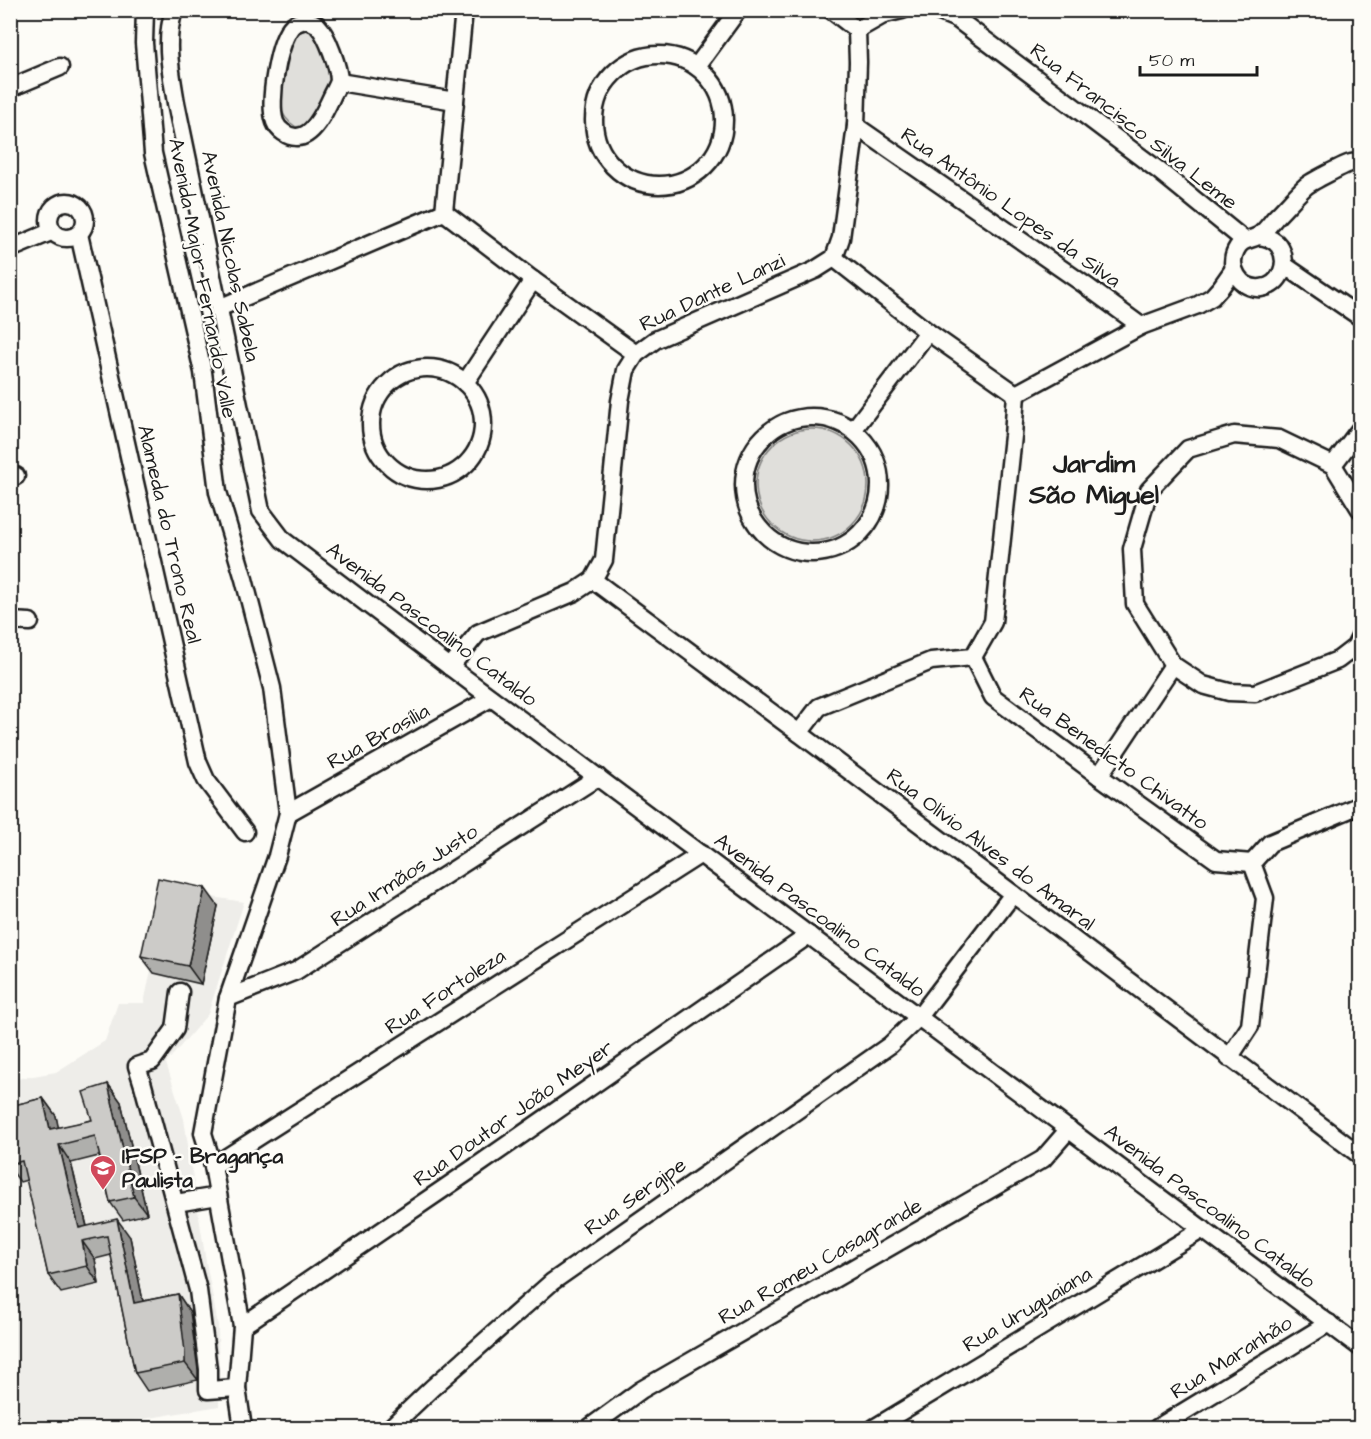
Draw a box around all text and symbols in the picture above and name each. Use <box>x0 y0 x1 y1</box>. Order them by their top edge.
street label: Rua Francisco Silva Leme <box>1024 36 1244 217</box>
scale bar <box>1140 39 1257 77</box>
text: 50 m <box>1149 48 1194 73</box>
street label: Rua Antônio Lopes da Silva <box>894 120 1127 296</box>
street label: Avenida Major Fernando Valle <box>161 136 244 421</box>
street label: Avenida Nicolas Sabela <box>194 148 267 365</box>
street label: Rua Dante Lanzi <box>635 246 790 339</box>
street label: Alameda do Trono Real <box>130 422 209 646</box>
district label: Jardim São Miguel <box>1028 445 1159 516</box>
street label: Avenida Pascoalino Cataldo <box>320 535 543 714</box>
street label: Rua Benedicto Chivatto <box>1013 680 1214 837</box>
street label: Rua Brasília <box>322 696 435 776</box>
street label: Rua Olívio Alves do Amaral <box>880 761 1101 938</box>
street label: Rua Irmãos Justo <box>325 817 484 934</box>
street label: Avenida Pascoalino Cataldo <box>708 826 931 1005</box>
street label: Rua Fortoleza <box>379 941 512 1041</box>
street label: Rua Doutor João Meyer <box>407 1033 621 1195</box>
street label: Avenida Pascoalino Cataldo <box>1098 1117 1321 1296</box>
place label: IFSP - Bragança Paulista <box>122 1142 283 1195</box>
street label: Rua Sergipe <box>579 1151 693 1244</box>
school or university icon: IFSP - Bragança Paulista <box>88 1153 118 1191</box>
street label: Rua Romeu Casagrande <box>713 1191 928 1333</box>
street label: Rua Uruguaiana <box>957 1259 1099 1361</box>
street label: Rua Maranhão <box>1165 1308 1298 1406</box>

